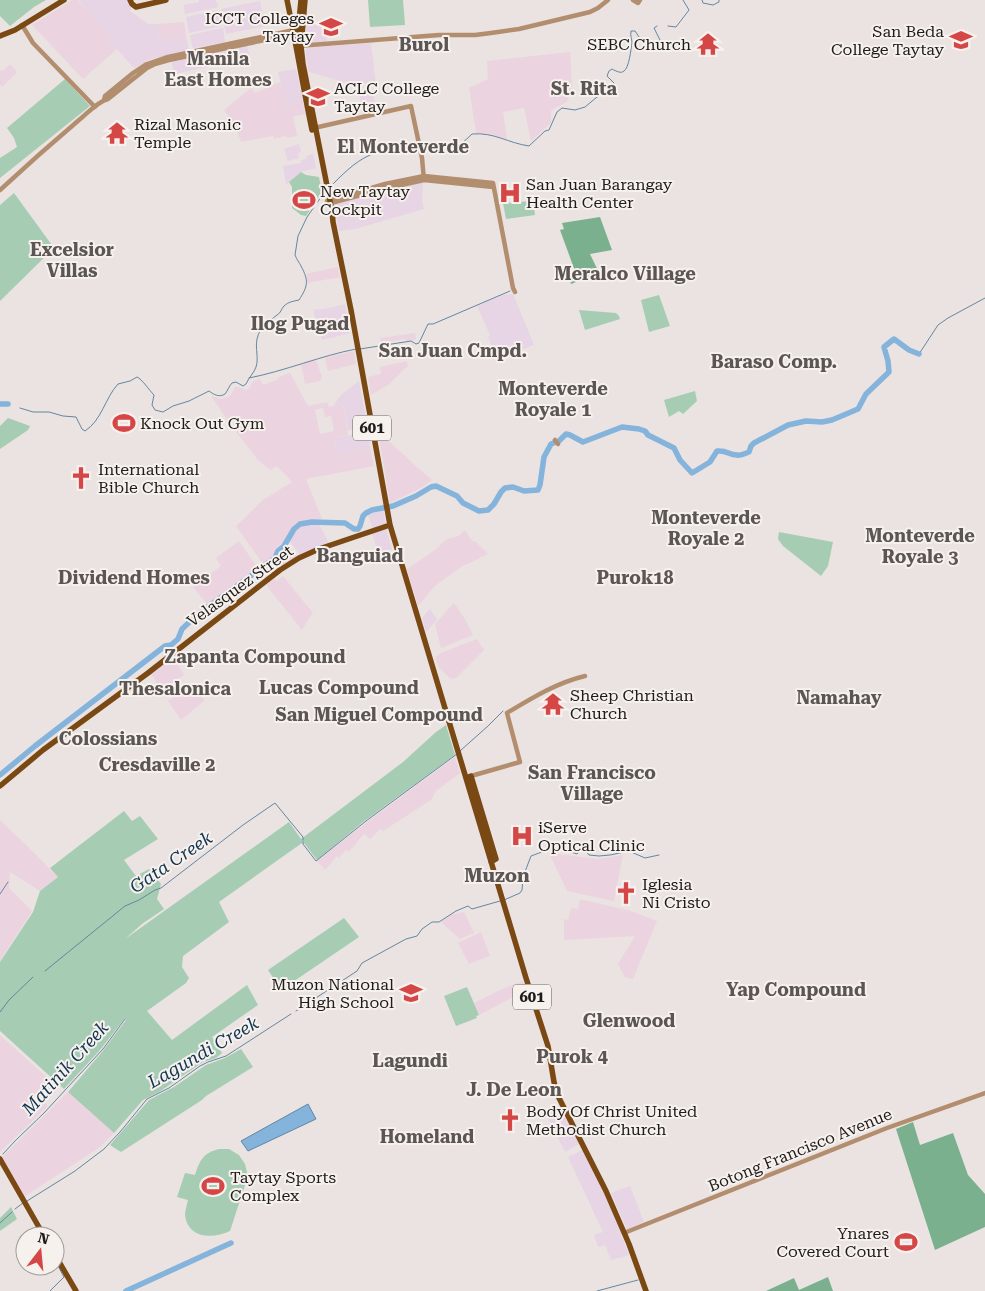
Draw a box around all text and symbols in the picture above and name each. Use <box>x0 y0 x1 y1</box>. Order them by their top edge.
place label: ICCT Colleges Taytay <box>205 9 315 46</box>
school or university icon: ICCT Colleges Taytay <box>318 14 344 40</box>
place label: San Beda College Taytay <box>831 22 945 59</box>
school or university icon: San Beda College Taytay <box>948 27 974 53</box>
temple icon: SEBC Church <box>695 31 721 57</box>
district label: Burol <box>399 34 449 55</box>
place label: SEBC Church <box>587 35 691 54</box>
district label: Manila East Homes <box>164 48 272 90</box>
district label: St. Rita <box>551 78 618 99</box>
place label: ACLC College Taytay <box>334 79 439 116</box>
school or university icon: ACLC College Taytay <box>305 84 331 110</box>
place label: Rizal Masonic Temple <box>134 115 241 152</box>
temple icon: Rizal Masonic Temple <box>104 120 130 146</box>
district label: El Monteverde <box>337 136 469 157</box>
place label: San Juan Barangay Health Center <box>526 175 673 212</box>
hospital icon: San Juan Barangay Health Center <box>497 180 523 206</box>
place label: New Taytay Cockpit <box>320 182 411 219</box>
sports icon: New Taytay Cockpit <box>291 187 317 213</box>
district label: Excelsior Villas <box>30 239 114 281</box>
district label: Meralco Village <box>554 263 696 284</box>
district label: Ilog Pugad <box>251 313 349 334</box>
district label: San Juan Cmpd. <box>379 340 527 361</box>
district label: Baraso Comp. <box>711 351 837 372</box>
district label: Monteverde Royale 1 <box>498 378 608 420</box>
sports icon: Knock Out Gym <box>111 410 137 436</box>
place label: Knock Out Gym <box>140 414 265 433</box>
road number: 601 <box>353 416 391 440</box>
place label: International Bible Church <box>98 460 199 497</box>
church icon: International Bible Church <box>68 465 94 491</box>
district label: Monteverde Royale 2 <box>651 507 761 549</box>
district label: Monteverde Royale 3 <box>865 525 975 567</box>
street label: Velasquez Street <box>183 541 297 631</box>
district label: Banguiad <box>316 545 404 566</box>
district label: Dividend Homes <box>58 567 210 588</box>
district label: Purok18 <box>597 567 673 588</box>
district label: Zapanta Compound <box>165 646 345 667</box>
district label: Lucas Compound <box>259 677 419 698</box>
district label: Thesalonica <box>119 678 232 699</box>
place label: Sheep Christian Church <box>570 686 694 723</box>
district label: Namahay <box>796 687 882 708</box>
temple icon: Sheep Christian Church <box>540 691 566 717</box>
district label: San Miguel Compound <box>275 704 483 725</box>
district label: Colossians <box>59 728 157 749</box>
district label: Cresdaville 2 <box>99 754 215 775</box>
district label: San Francisco Village <box>528 762 656 804</box>
place label: iServe Optical Clinic <box>538 818 645 855</box>
hospital icon: iServe Optical Clinic <box>509 823 535 849</box>
water label: Gata Creek <box>126 827 216 897</box>
district label: Muzon <box>464 864 530 887</box>
place label: Iglesia Ni Cristo <box>642 875 711 912</box>
church icon: Iglesia Ni Cristo <box>613 880 639 906</box>
place label: Muzon National High School <box>271 975 394 1012</box>
district label: Yap Compound <box>726 979 866 1000</box>
school or university icon: Muzon National High School <box>398 980 424 1006</box>
road number: 601 <box>513 984 551 1010</box>
district label: Glenwood <box>583 1010 675 1031</box>
water label: Lagundi Creek <box>143 1012 262 1093</box>
water label: Matinik Creek <box>17 1017 113 1120</box>
district label: Purok 4 <box>536 1046 608 1067</box>
district label: Lagundi <box>372 1050 448 1071</box>
district label: J. De Leon <box>466 1079 562 1100</box>
place label: Body Of Christ United Methodist Church <box>526 1102 697 1139</box>
street label: Botong Francisco Avenue <box>705 1104 895 1196</box>
church icon: Body Of Christ United Methodist Church <box>497 1107 523 1133</box>
district label: Homeland <box>380 1126 474 1147</box>
place label: Taytay Sports Complex <box>230 1168 337 1205</box>
sports icon: Taytay Sports Complex <box>200 1173 226 1199</box>
place label: Ynares Covered Court <box>776 1224 889 1261</box>
north arrow <box>15 1226 65 1276</box>
text: N <box>36 1229 51 1248</box>
sports icon: Ynares Covered Court <box>893 1229 919 1255</box>

